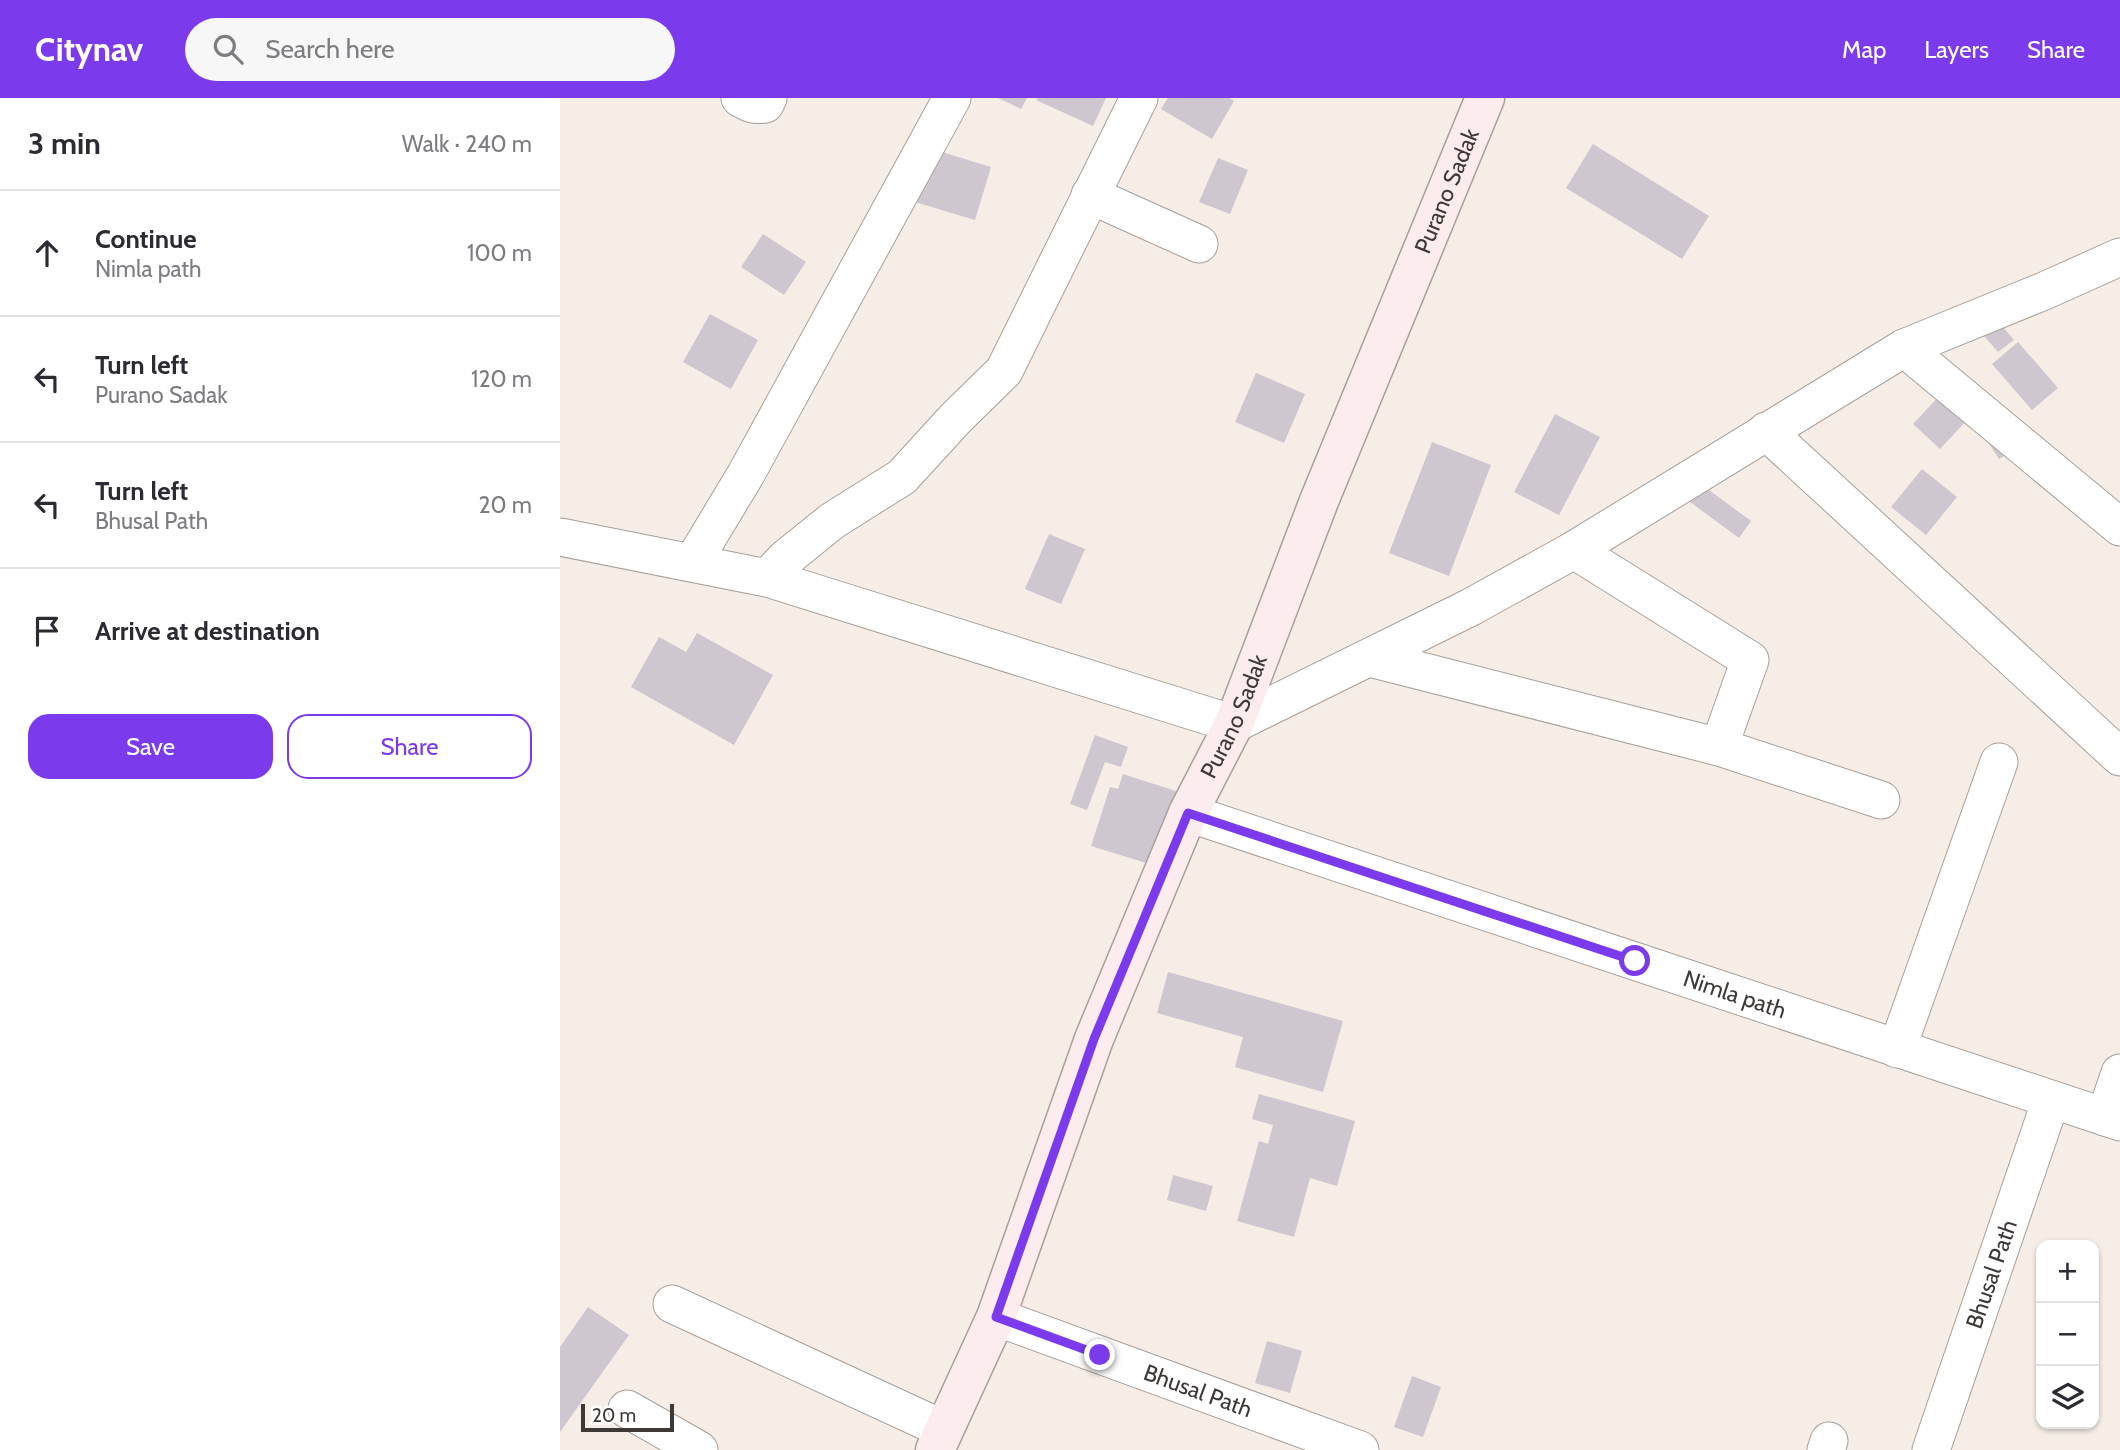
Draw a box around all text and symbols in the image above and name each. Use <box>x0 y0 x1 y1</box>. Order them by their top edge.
search box <box>185 18 675 81</box>
text: Citynav <box>35 29 143 69</box>
icon: search <box>209 30 247 68</box>
text: Search here <box>265 33 394 65</box>
text: Map <box>1842 35 1886 64</box>
text: Layers <box>1924 35 1989 64</box>
text: Share <box>2027 35 2085 64</box>
street label: Purano Sadak <box>1409 124 1485 258</box>
text: 3 min <box>28 125 101 162</box>
text: Walk · 240 m <box>402 130 532 158</box>
text: Continue <box>95 223 197 255</box>
icon: ahead <box>28 234 66 272</box>
text: 100 m <box>467 239 532 267</box>
text: Nimla path <box>95 255 202 283</box>
text: Turn left <box>95 349 188 381</box>
icon: left <box>28 360 66 398</box>
text: 120 m <box>471 365 532 393</box>
text: Purano Sadak <box>95 381 227 409</box>
text: Turn left <box>95 475 188 507</box>
icon: left <box>28 486 66 524</box>
text: 20 m <box>479 491 532 519</box>
text: Bhusal Path <box>95 507 208 535</box>
icon: arrive <box>28 612 66 650</box>
text: Arrive at destination <box>95 615 320 647</box>
street label: Purano Sadak <box>1194 650 1273 783</box>
button: Save <box>28 714 273 779</box>
button: Share <box>287 714 532 779</box>
route start <box>1619 945 1650 976</box>
street label: Nimla path <box>1680 964 1790 1024</box>
street label: Bhusal Path <box>1960 1216 2023 1332</box>
map controls <box>2036 1240 2099 1429</box>
button: + <box>2036 1240 2099 1303</box>
button: − <box>2036 1303 2099 1366</box>
route end <box>1084 1339 1115 1370</box>
street label: Bhusal Path <box>1140 1358 1256 1423</box>
button: layers <box>2036 1366 2099 1429</box>
scale bar <box>581 1401 674 1433</box>
text: 20 m <box>592 1404 636 1427</box>

